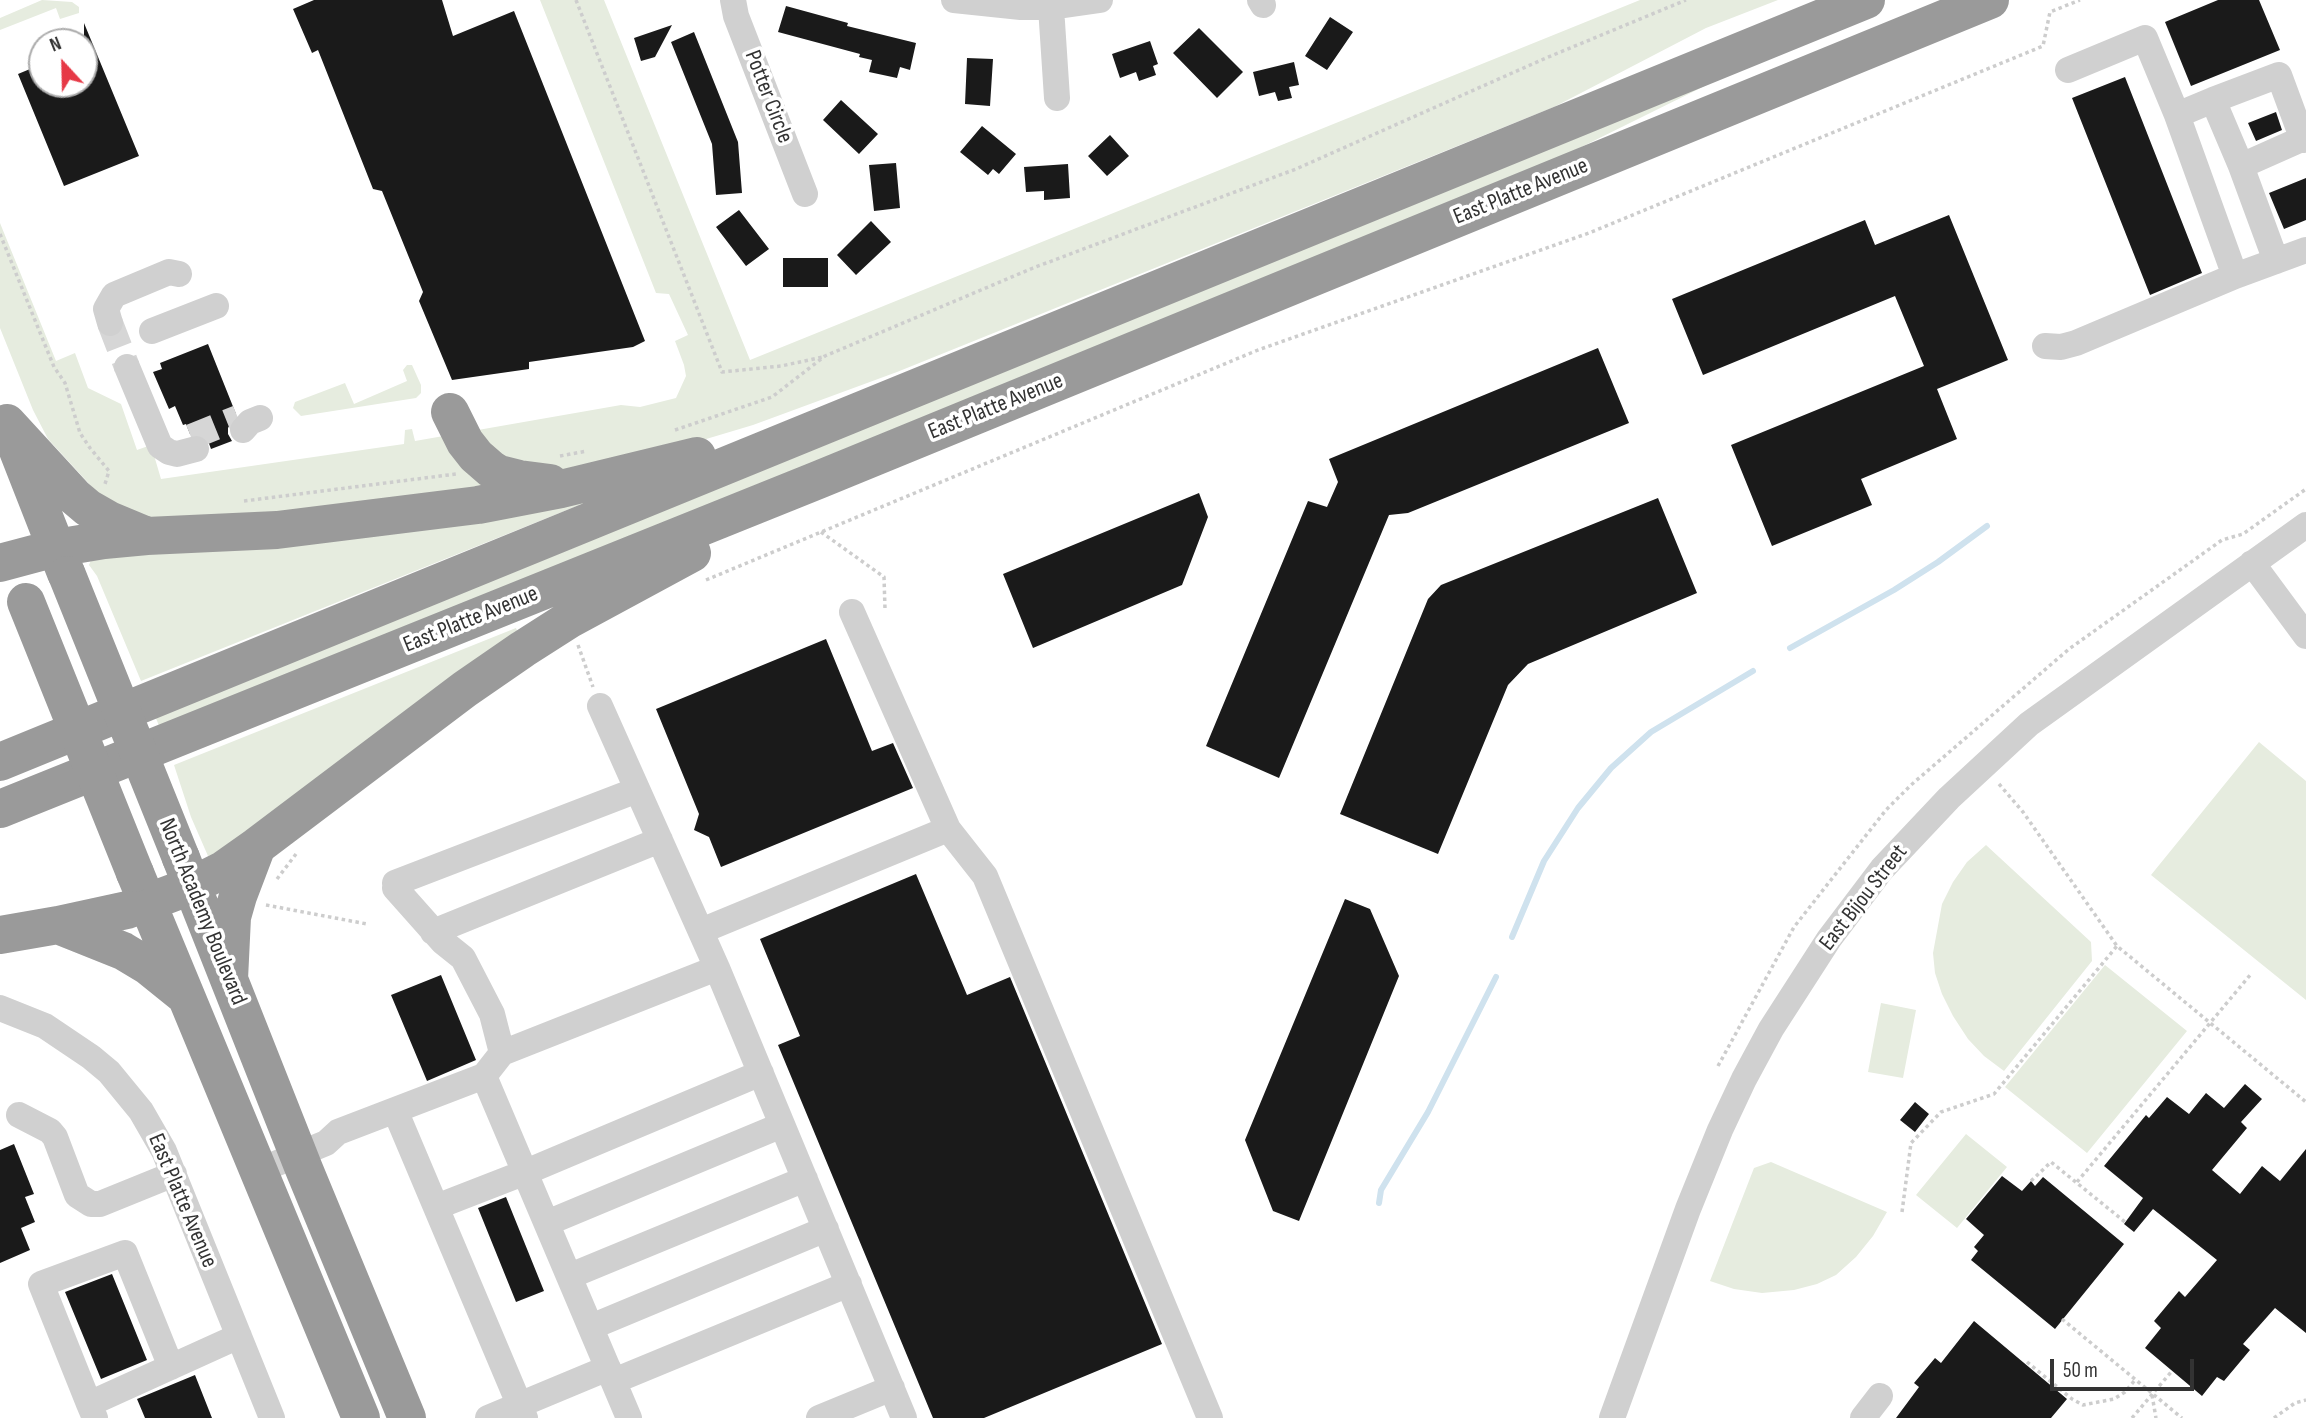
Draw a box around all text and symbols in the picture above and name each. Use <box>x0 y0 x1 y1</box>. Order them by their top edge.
north arrow <box>28 28 98 98</box>
text: N <box>47 32 65 57</box>
street label: Potter Circle <box>738 47 798 147</box>
street label: East Platte Avenue <box>1450 152 1592 232</box>
street label: East Platte Avenue <box>925 367 1067 447</box>
street label: East Platte Avenue <box>400 580 542 660</box>
street label: North Academy Boulevard <box>152 815 252 1009</box>
street label: East Bijou Street <box>1814 840 1914 956</box>
street label: East Platte Avenue <box>141 1130 223 1272</box>
scale bar <box>2054 1344 2198 1388</box>
text: 50 m <box>2063 1358 2098 1383</box>

